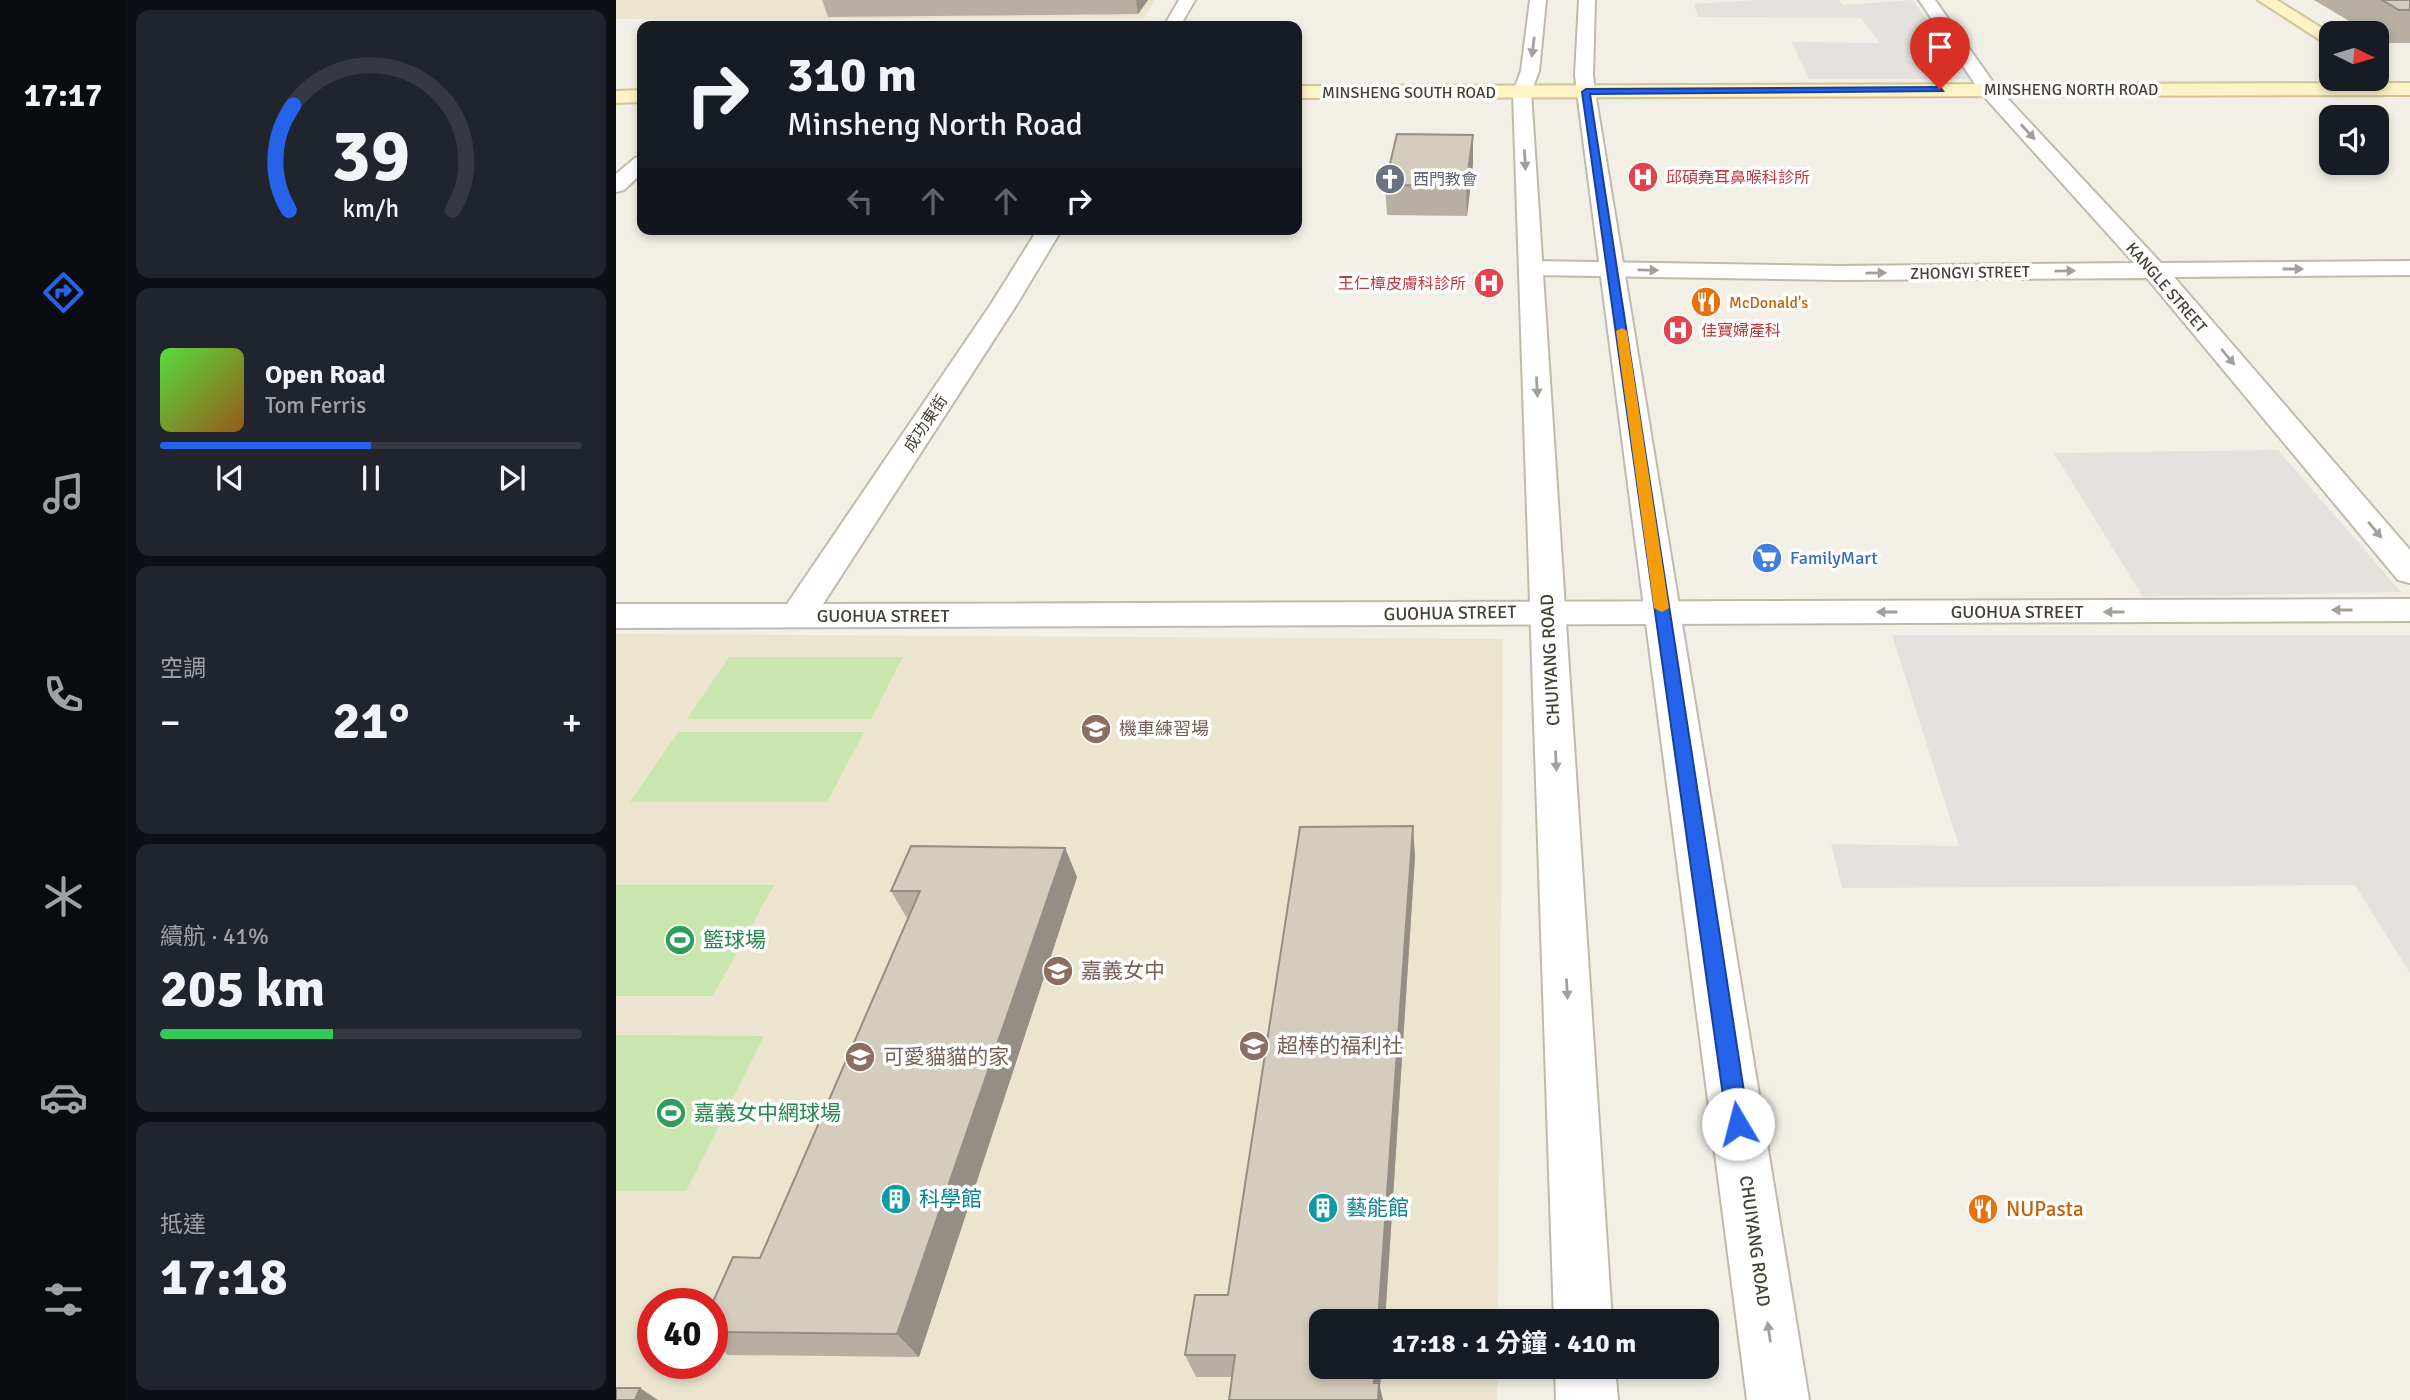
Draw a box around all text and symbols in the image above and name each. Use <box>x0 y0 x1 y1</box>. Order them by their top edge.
pin <box>1910 17 1970 89</box>
north arrow <box>2319 21 2389 91</box>
map controls <box>2319 21 2389 175</box>
icon: arrive <box>1921 28 1959 66</box>
one-way arrow <box>1527 36 1538 58</box>
text: 310 m <box>787 45 917 105</box>
icon: right <box>672 49 763 140</box>
text: 17:17 <box>24 76 102 115</box>
street label: MINSHENG NORTH ROAD <box>1984 80 2158 100</box>
street label: MINSHENG SOUTH ROAD <box>1322 83 1496 103</box>
text: Minsheng North Road <box>787 105 1083 144</box>
button: sound <box>2319 105 2389 175</box>
text: 39 <box>332 112 410 201</box>
one-way arrow <box>2019 123 2035 140</box>
one-way arrow <box>1520 149 1531 171</box>
hospital icon: 邱碩堯耳鼻喉科診所 <box>1626 160 1660 194</box>
church icon: 西門教會 <box>1373 162 1407 196</box>
place label: 邱碩堯耳鼻喉科診所 <box>1666 168 1810 188</box>
place label: 西門教會 <box>1413 170 1477 190</box>
icon: left <box>841 182 879 220</box>
icon: ahead <box>914 182 952 220</box>
icon: ahead <box>987 182 1025 220</box>
icon: right <box>1060 182 1098 220</box>
text: km/h <box>343 193 399 224</box>
street label: KANGLE STREET <box>2122 238 2211 337</box>
street label: ZHONGYI STREET <box>1910 262 2030 284</box>
one-way arrow <box>2282 263 2304 275</box>
one-way arrow <box>1637 264 1659 276</box>
one-way arrow <box>2055 265 2077 277</box>
hospital icon: 王仁樟皮膚科診所 <box>1472 266 1506 300</box>
one-way arrow <box>1865 267 1887 279</box>
icon: directions <box>39 268 88 317</box>
place label: 王仁樟皮膚科診所 <box>1338 274 1466 294</box>
restaurant icon: McDonald's <box>1689 285 1723 319</box>
place label: McDonald's <box>1729 293 1808 313</box>
hospital icon: 佳寶婦產科 <box>1661 313 1695 347</box>
place label: 佳寶婦產科 <box>1701 321 1781 341</box>
one-way arrow <box>2220 348 2235 365</box>
text: Open Road <box>265 359 386 391</box>
one-way arrow <box>1531 377 1542 399</box>
text: Tom Ferris <box>265 391 366 420</box>
street label: 成功東街 <box>900 391 952 456</box>
icon: previous <box>211 459 249 497</box>
icon: pause <box>352 459 390 497</box>
icon: next <box>493 459 531 497</box>
icon: music <box>39 469 88 518</box>
one-way arrow <box>2367 522 2382 539</box>
supermarket icon: FamilyMart <box>1750 541 1784 575</box>
place label: FamilyMart <box>1790 547 1878 569</box>
street label: CHUIYANG ROAD <box>1536 593 1564 727</box>
street label: GUOHUA STREET <box>1384 601 1517 625</box>
street label: GUOHUA STREET <box>1951 601 2083 623</box>
one-way arrow <box>2331 604 2353 616</box>
street label: GUOHUA STREET <box>817 605 949 627</box>
one-way arrow <box>1876 606 1898 618</box>
one-way arrow <box>2103 606 2125 618</box>
text: 空調 <box>160 654 206 683</box>
icon: phone <box>39 670 88 719</box>
text: 21° <box>333 689 409 753</box>
text: − <box>160 699 181 746</box>
text: + <box>561 699 582 746</box>
school or university icon: 機車練習場 <box>1079 712 1113 746</box>
place label: 機車練習場 <box>1119 718 1209 740</box>
one-way arrow <box>1550 751 1561 773</box>
icon: climate <box>39 872 88 921</box>
text: 續航 · 41% <box>160 922 269 951</box>
sports icon: 籃球場 <box>663 923 697 957</box>
place label: 籃球場 <box>703 927 766 953</box>
school or university icon: 嘉義女中 <box>1041 954 1075 988</box>
text: 205 km <box>160 957 325 1021</box>
place label: 嘉義女中 <box>1081 958 1165 984</box>
one-way arrow <box>1561 978 1572 1000</box>
school or university icon: 超棒的福利社 <box>1237 1029 1271 1063</box>
place label: 超棒的福利社 <box>1277 1033 1403 1059</box>
school or university icon: 可愛貓貓的家 <box>843 1040 877 1074</box>
place label: 可愛貓貓的家 <box>883 1044 1009 1070</box>
icon: car <box>39 1073 88 1122</box>
position arrow <box>1701 1087 1775 1161</box>
sports icon: 嘉義女中網球場 <box>654 1096 688 1130</box>
place label: 嘉義女中網球場 <box>694 1100 841 1126</box>
street label: CHUIYANG ROAD <box>1735 1174 1775 1308</box>
building icon: 科學館 <box>879 1182 913 1216</box>
place label: 科學館 <box>919 1186 982 1212</box>
building icon: 藝能館 <box>1306 1191 1340 1225</box>
restaurant icon: NUPasta <box>1966 1192 2000 1226</box>
place label: 藝能館 <box>1346 1195 1409 1221</box>
place label: NUPasta <box>2006 1196 2084 1222</box>
text: 抵達 <box>160 1210 206 1239</box>
text: 17:18 <box>160 1245 288 1309</box>
icon: filters <box>39 1275 88 1324</box>
speed limit sign: 40 <box>637 1288 728 1379</box>
one-way arrow <box>1763 1321 1774 1343</box>
text: 17:18 · 1 分鐘 · 410 m <box>1392 1328 1636 1360</box>

